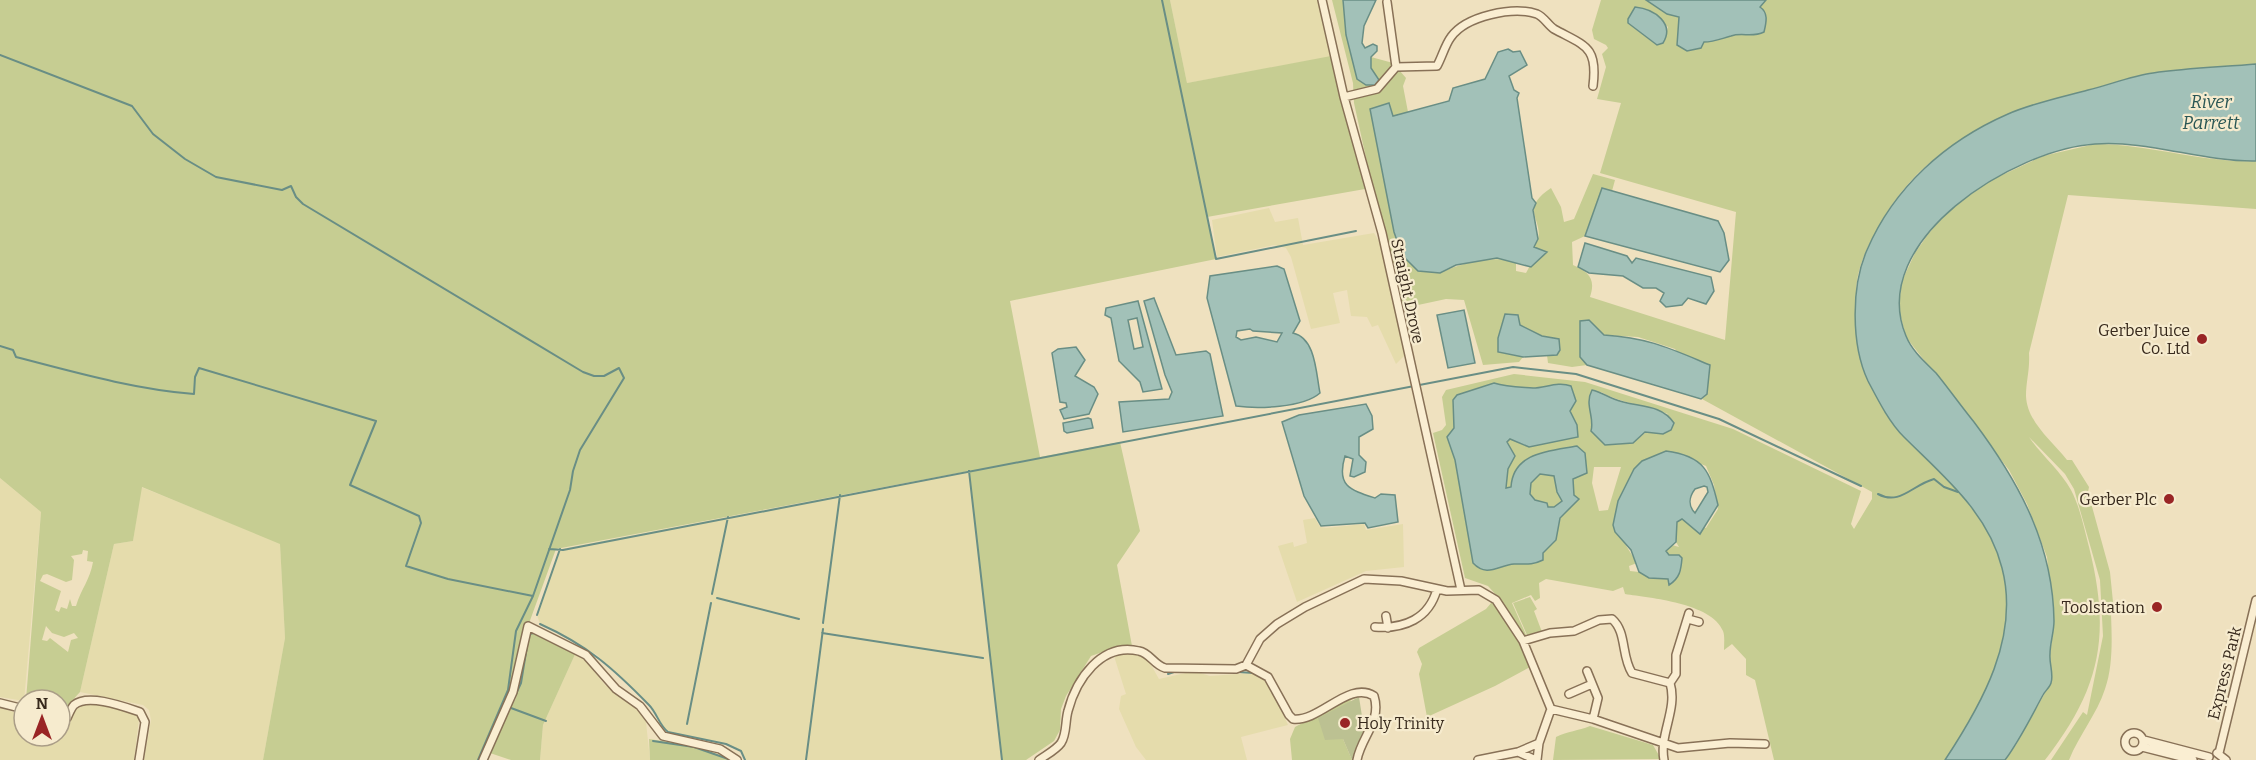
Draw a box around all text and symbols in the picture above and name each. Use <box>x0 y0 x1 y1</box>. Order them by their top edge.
water label: River Parrett <box>2183 91 2240 134</box>
street label: Straight Drove <box>1387 237 1428 345</box>
place label: Gerber Juice Co. Ltd <box>2098 321 2191 358</box>
marker: Gerber Juice Co. Ltd <box>2195 332 2209 346</box>
place label: Gerber Plc <box>2079 490 2157 509</box>
marker: Gerber Plc <box>2162 492 2176 506</box>
place label: Toolstation <box>2062 598 2145 617</box>
marker: Toolstation <box>2150 600 2164 614</box>
street label: Express Park <box>2204 625 2245 722</box>
north arrow <box>12 688 72 748</box>
text: N <box>36 694 48 713</box>
place label: Holy Trinity <box>1357 714 1445 733</box>
marker: Holy Trinity <box>1338 716 1352 730</box>

